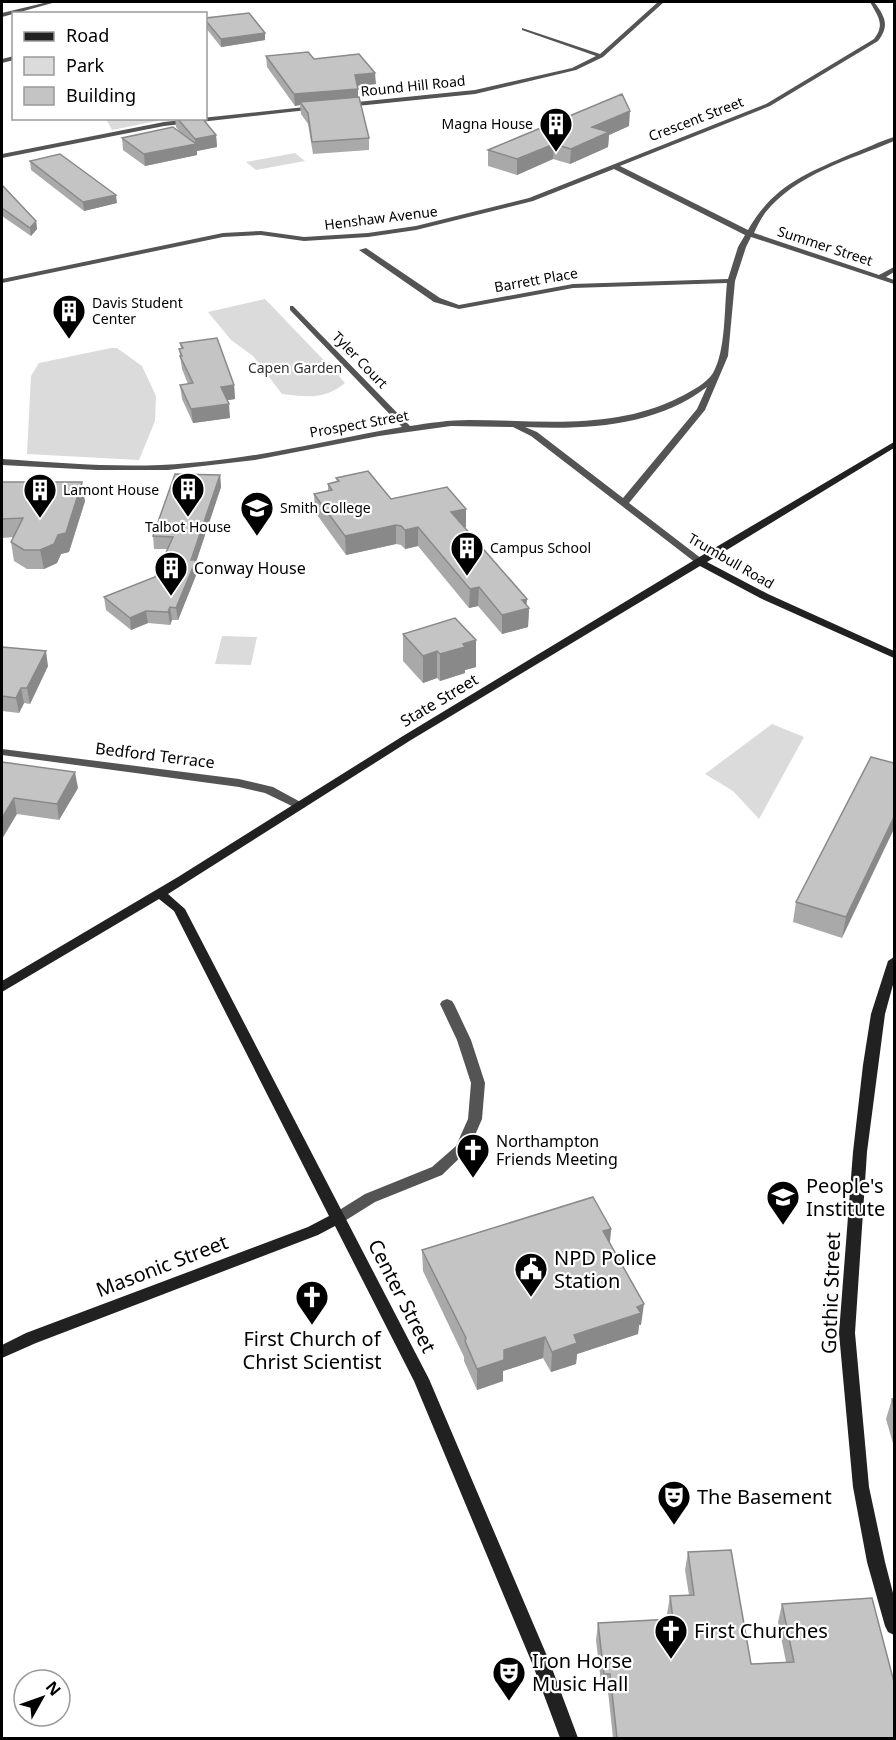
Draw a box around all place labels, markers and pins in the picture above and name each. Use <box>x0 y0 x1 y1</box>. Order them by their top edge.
building icon: Magna House <box>538 106 574 153</box>
place label: Magna House <box>442 114 533 133</box>
building icon: Davis Student Center <box>51 293 87 340</box>
place label: Davis Student Center <box>92 293 183 328</box>
building icon: Talbot House <box>170 471 206 518</box>
building icon: Lamont House <box>22 472 58 519</box>
place label: Lamont House <box>63 480 159 499</box>
school or university icon: Smith College <box>239 490 275 537</box>
place label: Smith College <box>280 498 371 517</box>
place label: Talbot House <box>145 517 231 536</box>
building icon: Campus School <box>449 530 485 577</box>
place label: Campus School <box>490 538 591 557</box>
building icon: Conway House <box>153 550 189 597</box>
place label: Conway House <box>194 557 306 579</box>
place label: Northampton Friends Meeting <box>496 1130 618 1170</box>
church icon: Northampton Friends Meeting <box>455 1132 491 1179</box>
place label: People's Institute <box>806 1172 885 1222</box>
school or university icon: People's Institute <box>765 1179 801 1226</box>
place label: NPD Police Station <box>554 1244 657 1294</box>
public building icon: NPD Police Station <box>513 1251 549 1298</box>
church icon: First Church of Christ Scientist <box>294 1279 330 1326</box>
place label: First Church of Christ Scientist <box>243 1325 382 1375</box>
theatre icon: The Basement <box>656 1479 692 1526</box>
place label: The Basement <box>697 1483 832 1510</box>
church icon: First Churches <box>653 1613 689 1660</box>
place label: First Churches <box>694 1617 828 1644</box>
place label: Iron Horse Music Hall <box>532 1647 632 1697</box>
theatre icon: Iron Horse Music Hall <box>491 1655 527 1702</box>

